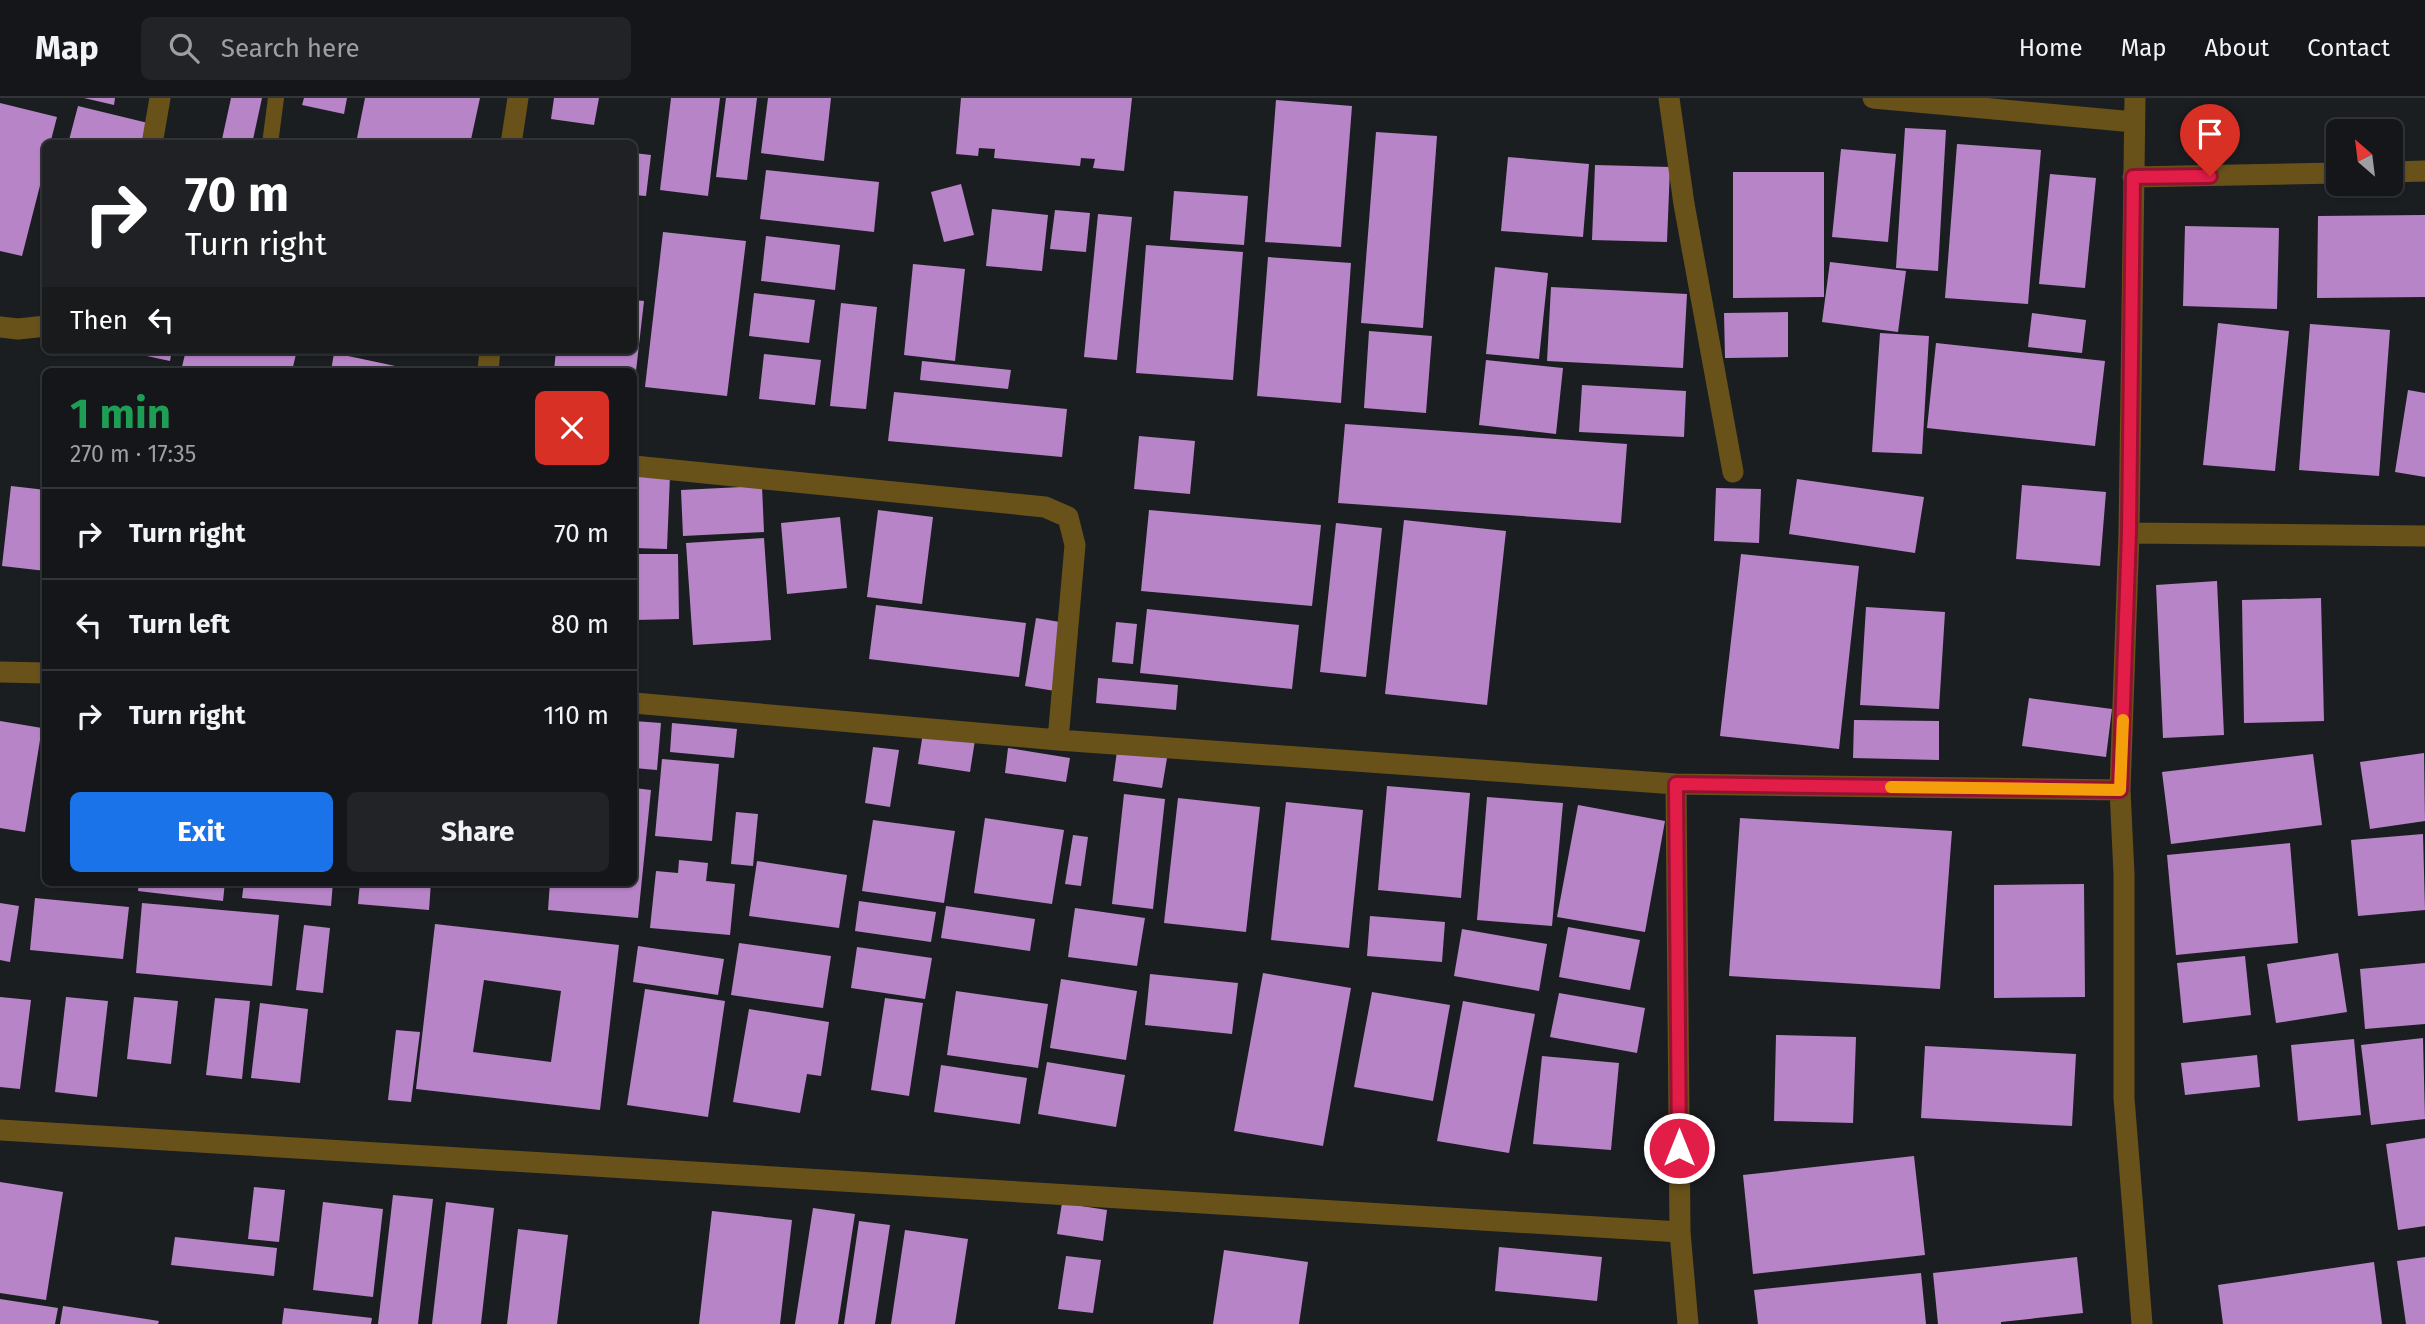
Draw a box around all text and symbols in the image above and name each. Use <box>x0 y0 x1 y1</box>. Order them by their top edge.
search box <box>141 17 631 80</box>
text: Map <box>35 28 99 68</box>
icon: search <box>165 29 203 67</box>
text: Search here <box>221 33 360 64</box>
text: Home <box>2019 34 2083 62</box>
text: Map <box>2121 34 2167 62</box>
text: About <box>2205 34 2269 62</box>
text: Contact <box>2307 34 2390 62</box>
pin <box>2180 104 2240 176</box>
icon: arrive <box>2191 115 2229 153</box>
north arrow <box>2326 119 2403 196</box>
map controls <box>2326 119 2403 196</box>
text: 70 m <box>185 165 289 224</box>
icon: right <box>70 168 161 259</box>
text: Turn right <box>185 225 327 263</box>
icon: left <box>142 301 180 339</box>
text: Then <box>70 305 128 336</box>
text: 1 min <box>70 389 171 439</box>
button: close <box>535 391 609 465</box>
text: 270 m · 17:35 <box>70 440 196 468</box>
icon: right <box>70 515 108 553</box>
text: Turn right <box>129 518 246 549</box>
text: 70 m <box>554 518 609 549</box>
icon: left <box>70 606 108 644</box>
text: Turn left <box>129 609 230 640</box>
text: 80 m <box>551 609 609 640</box>
icon: right <box>70 697 108 735</box>
text: Turn right <box>129 700 246 731</box>
text: 110 m <box>543 700 609 731</box>
button: Exit <box>70 792 333 872</box>
button: Share <box>347 792 609 872</box>
position arrow <box>1642 1111 1716 1185</box>

